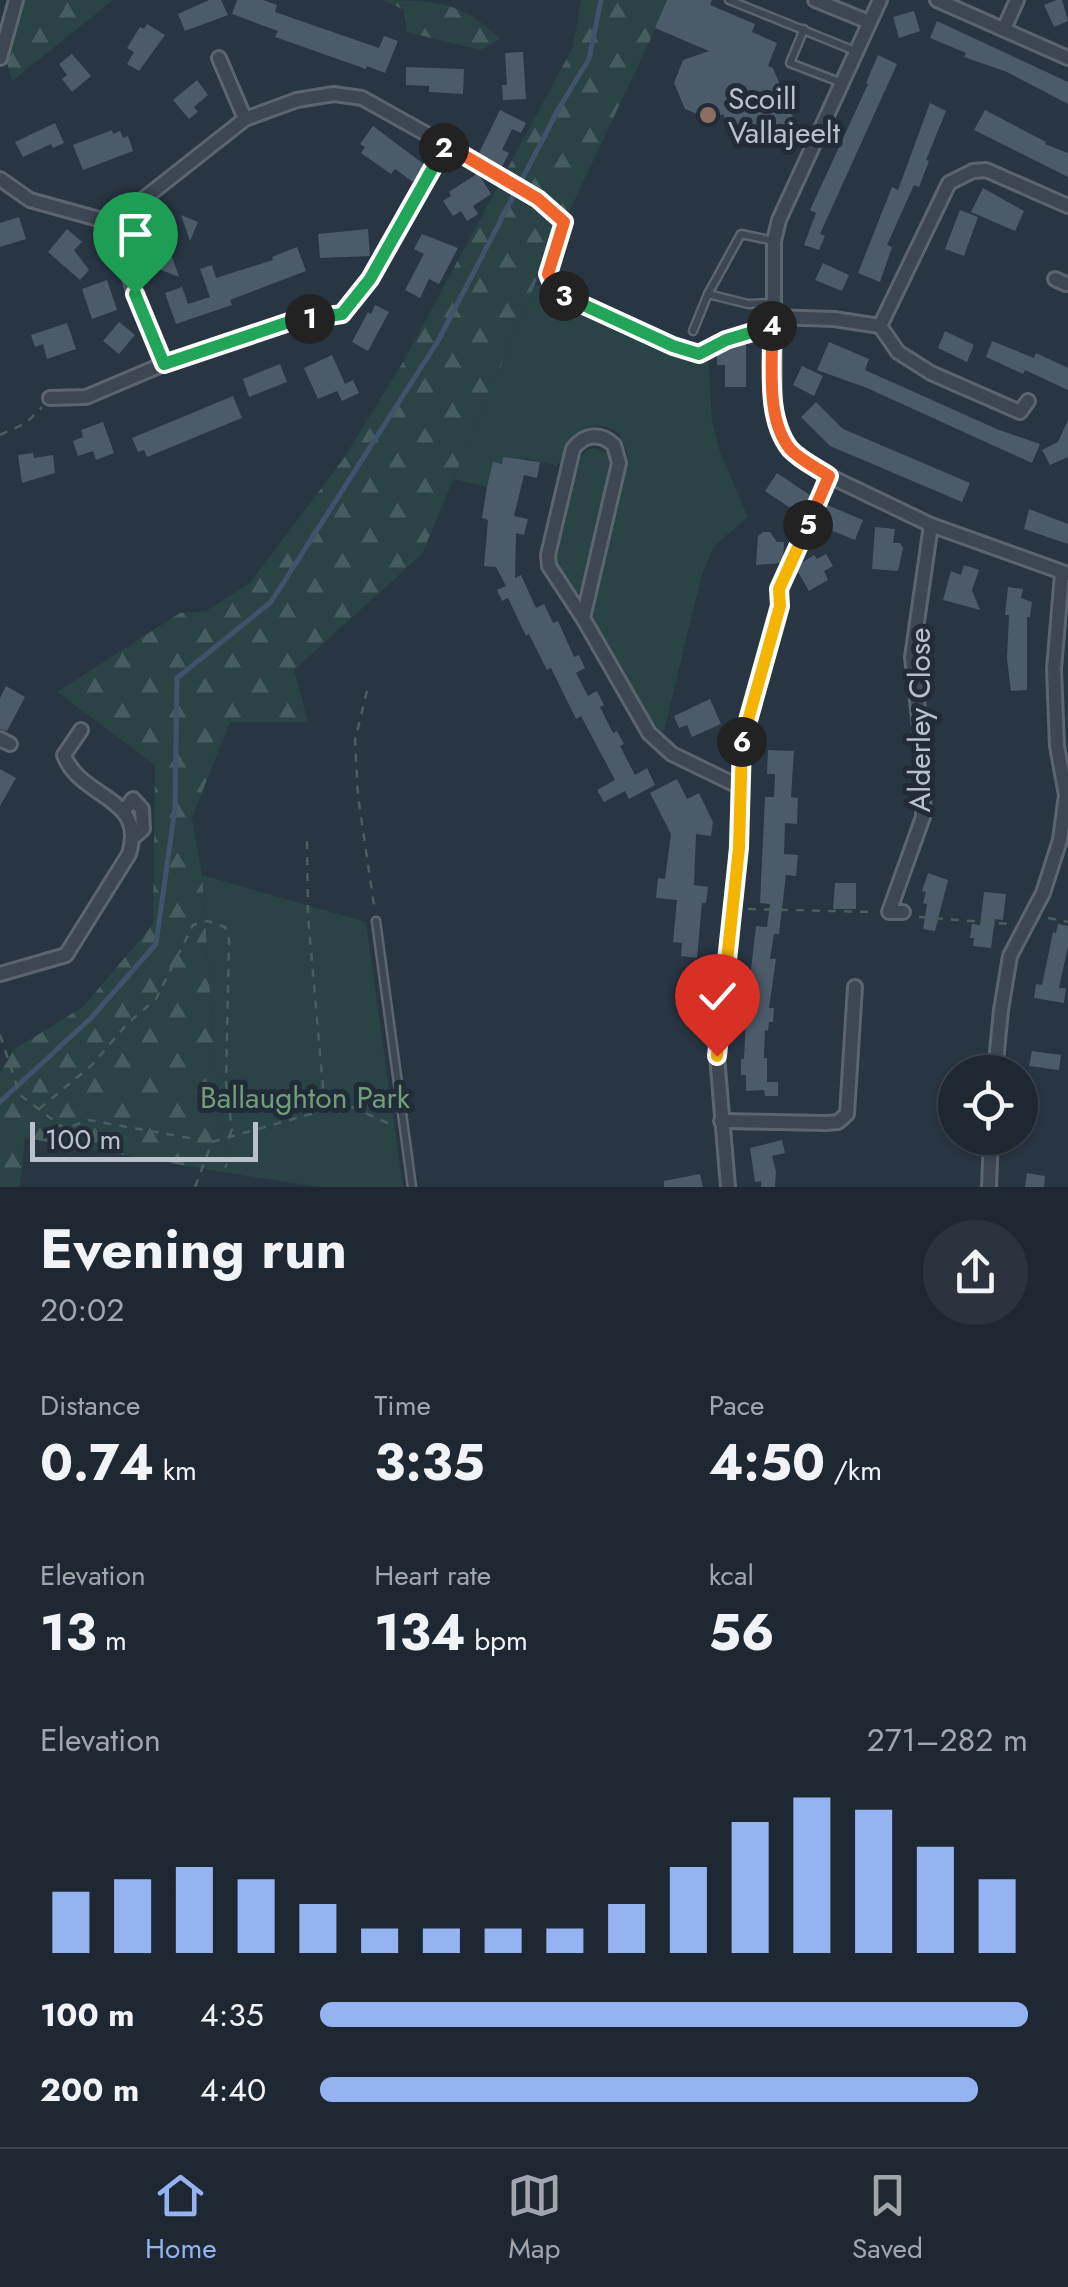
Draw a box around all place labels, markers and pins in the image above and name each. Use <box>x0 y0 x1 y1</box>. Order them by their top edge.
place label: Scoill Vallajeelt <box>728 77 841 154</box>
marker: Scoill Vallajeelt <box>697 104 719 126</box>
pin: 2 <box>419 123 469 173</box>
pin <box>93 192 178 295</box>
pin: 3 <box>539 271 589 321</box>
pin: 1 <box>285 294 335 344</box>
pin: 4 <box>747 301 797 351</box>
pin: 5 <box>783 500 833 550</box>
pin: 6 <box>717 717 767 767</box>
pin <box>675 954 760 1057</box>

